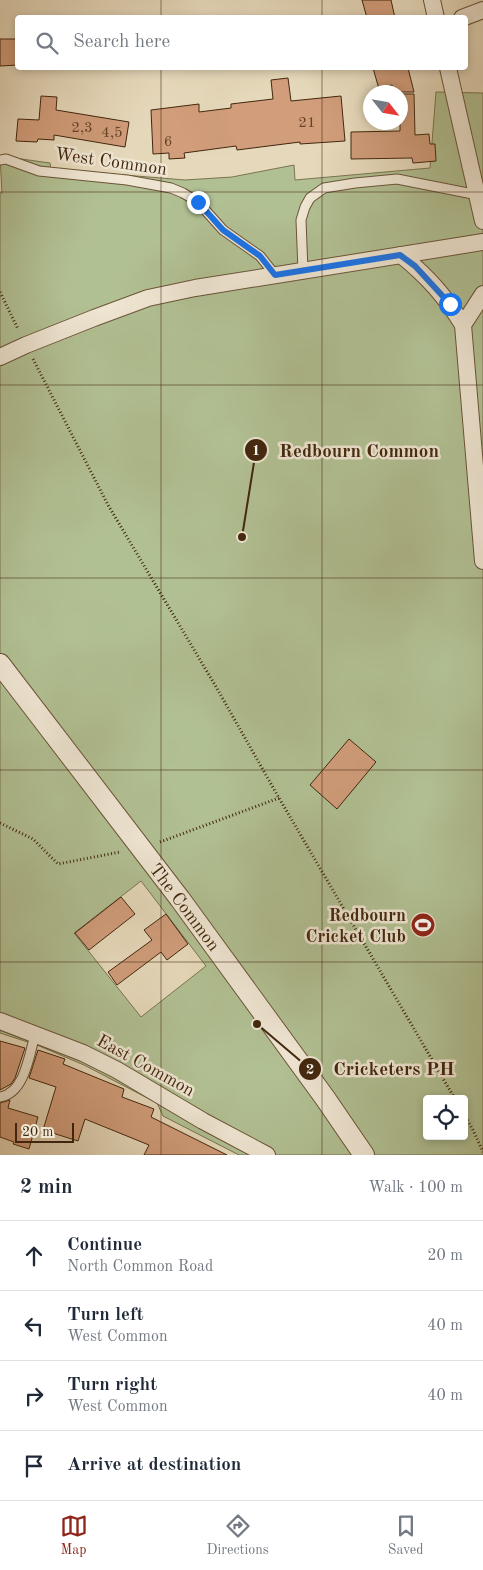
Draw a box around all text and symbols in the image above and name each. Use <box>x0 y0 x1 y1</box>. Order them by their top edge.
search box <box>15 15 468 70</box>
icon: search <box>33 29 61 57</box>
text: Search here <box>73 33 170 52</box>
north arrow <box>363 85 408 130</box>
house number: 21 <box>298 116 316 131</box>
house number: 2,3 <box>71 121 93 136</box>
house number: 4,5 <box>101 126 123 141</box>
house number: 6 <box>164 135 172 150</box>
street label: West Common <box>54 145 168 179</box>
route end <box>187 191 210 214</box>
route start <box>439 293 462 316</box>
callout: Redbourn Common <box>244 433 449 467</box>
text: Redbourn Common <box>279 443 439 462</box>
text: 1 <box>252 444 260 459</box>
street label: The Common <box>146 861 223 955</box>
place label: Redbourn Cricket Club <box>306 907 406 946</box>
sports icon: Redbourn Cricket Club <box>410 912 436 938</box>
street label: East Common <box>94 1032 198 1100</box>
callout: Cricketers PH <box>298 1052 464 1086</box>
text: Cricketers PH <box>333 1061 455 1080</box>
text: 2 <box>306 1063 314 1078</box>
map controls <box>423 1095 468 1140</box>
button: locate <box>423 1095 468 1140</box>
scale bar <box>15 1120 74 1143</box>
text: 20 m <box>22 1125 53 1139</box>
text: 2 min <box>20 1177 73 1198</box>
text: Walk · 100 m <box>368 1180 463 1196</box>
text: Continue <box>67 1236 142 1255</box>
icon: ahead <box>20 1242 48 1270</box>
text: 20 m <box>427 1248 463 1264</box>
text: North Common Road <box>67 1259 213 1275</box>
text: Turn left <box>67 1306 144 1325</box>
icon: left <box>20 1312 48 1340</box>
text: 40 m <box>427 1318 463 1334</box>
text: West Common <box>67 1329 168 1345</box>
text: Turn right <box>67 1376 157 1395</box>
icon: right <box>20 1382 48 1410</box>
text: 40 m <box>427 1388 463 1404</box>
text: West Common <box>67 1399 168 1415</box>
icon: arrive <box>20 1452 48 1480</box>
text: Arrive at destination <box>67 1456 241 1475</box>
tab: Map <box>60 1512 88 1559</box>
tab: Directions <box>207 1512 269 1559</box>
tab: Saved <box>388 1512 423 1559</box>

